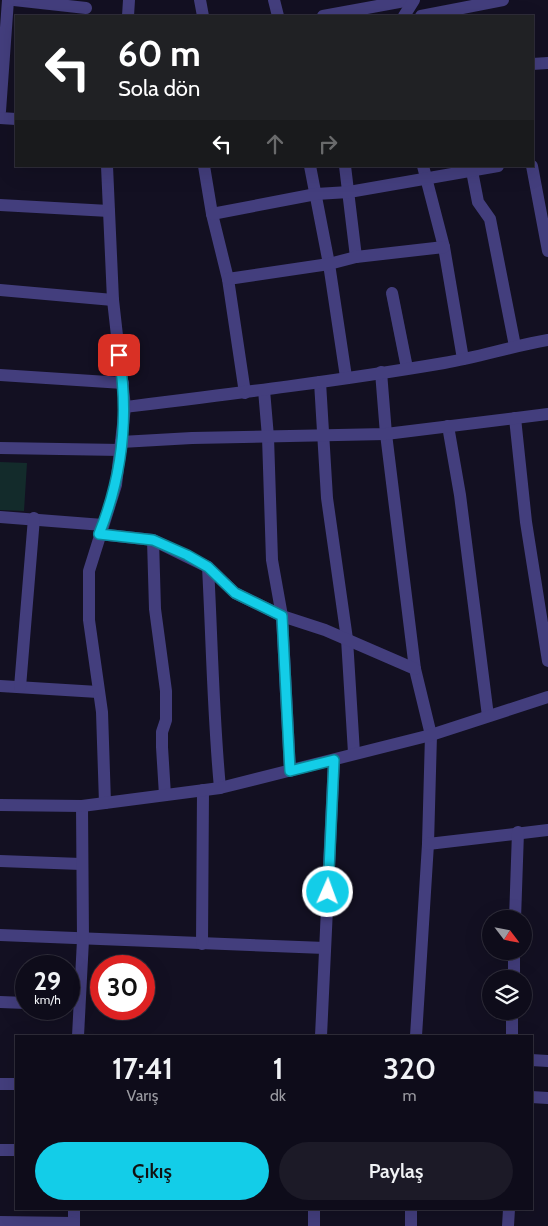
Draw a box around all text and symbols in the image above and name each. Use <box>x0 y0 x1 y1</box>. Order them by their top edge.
text: 60 m <box>118 32 201 75</box>
icon: left <box>35 35 100 100</box>
text: Sola dön <box>118 75 200 102</box>
icon: left <box>208 130 236 158</box>
icon: ahead <box>261 130 289 158</box>
icon: right <box>314 130 342 158</box>
pin <box>98 334 140 376</box>
icon: arrive <box>105 341 133 369</box>
position arrow <box>301 865 353 917</box>
north arrow <box>482 910 532 960</box>
map controls <box>482 910 532 1020</box>
speed limit sign: 30 <box>90 955 155 1020</box>
text: 29 <box>34 966 61 996</box>
button: layers <box>482 970 532 1020</box>
text: km/h <box>34 992 61 1007</box>
text: 17:41 <box>112 1050 173 1087</box>
text: 1 <box>273 1050 283 1087</box>
text: 320 <box>383 1050 436 1087</box>
text: Varış <box>127 1086 158 1105</box>
text: dk <box>270 1086 286 1105</box>
text: m <box>402 1086 417 1105</box>
button: Çıkış <box>35 1142 269 1200</box>
button: Paylaş <box>279 1142 513 1200</box>

